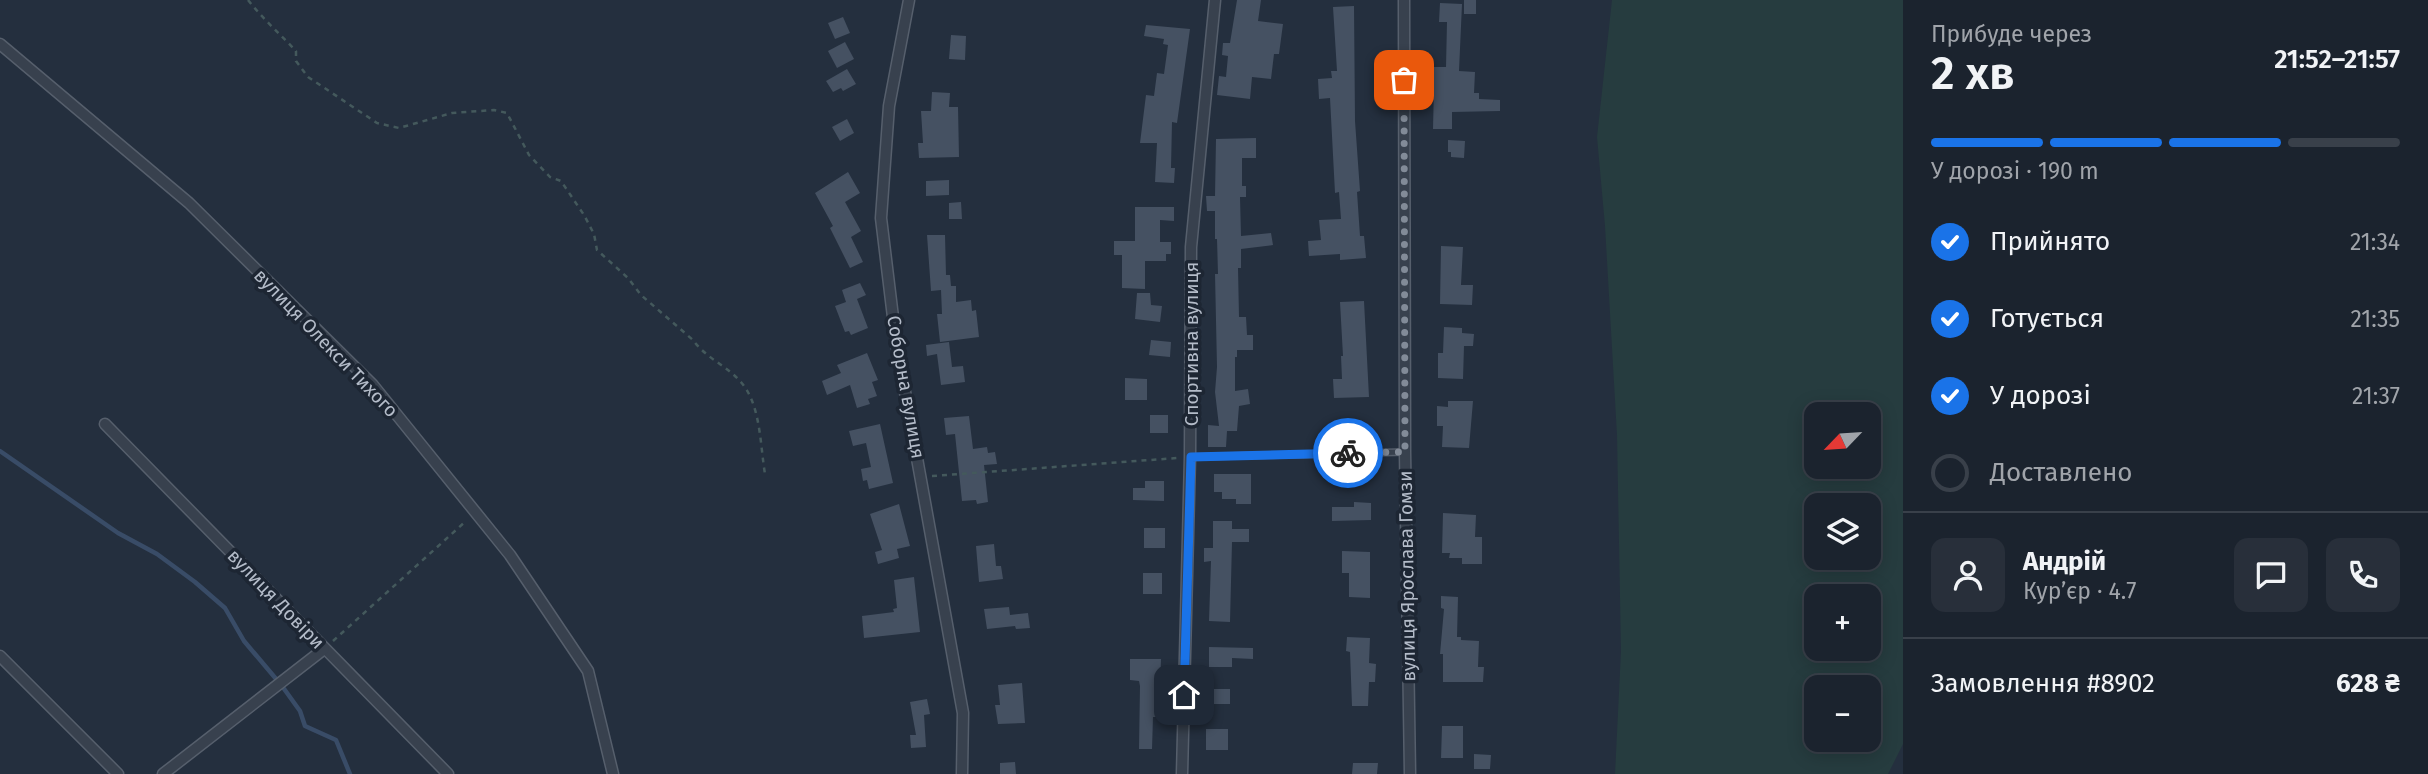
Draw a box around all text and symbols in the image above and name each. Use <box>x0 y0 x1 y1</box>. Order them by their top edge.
text: Прибуде через <box>1931 20 2092 48</box>
text: 21:52–21:57 <box>2274 44 2400 75</box>
text: 2 хв <box>1931 46 2015 101</box>
pin <box>1374 50 1434 110</box>
icon: bag <box>1385 61 1423 99</box>
text: У дорозі · 190 m <box>1931 157 2099 185</box>
icon: check <box>1931 223 1969 261</box>
text: Прийнято <box>1990 226 2110 257</box>
text: 21:34 <box>2350 228 2400 256</box>
street label: Спортивна вулиця <box>1180 262 1203 426</box>
street label: вулиця Олекси Тихого <box>249 264 403 422</box>
icon: check <box>1931 300 1969 338</box>
text: Готується <box>1990 303 2104 334</box>
text: 21:35 <box>2351 305 2400 333</box>
street label: Соборна вулиця <box>882 314 930 460</box>
icon: check <box>1931 377 1969 415</box>
text: У дорозі <box>1990 380 2091 411</box>
text: 21:37 <box>2352 382 2400 410</box>
north arrow <box>1804 402 1881 480</box>
map controls <box>1804 402 1881 752</box>
courier <box>1313 418 1383 488</box>
icon: bike <box>1329 434 1367 472</box>
text: Доставлено <box>1990 457 2132 488</box>
street label: вулиця Ярослава Гомзи <box>1394 470 1420 682</box>
button: layers <box>1804 493 1881 570</box>
button: person <box>1931 538 2005 612</box>
button: chat <box>2234 538 2308 612</box>
button: phone <box>2326 538 2400 612</box>
street label: вулиця Довіри <box>223 544 329 654</box>
text: Андрій <box>2023 546 2106 577</box>
text: Кур’єр · 4.7 <box>2023 577 2137 605</box>
button: + <box>1804 584 1881 661</box>
pin <box>1154 665 1214 725</box>
text: Замовлення #8902 <box>1931 668 2155 699</box>
text: 628 ₴ <box>2336 668 2400 699</box>
button: − <box>1804 675 1881 752</box>
icon: home <box>1165 676 1203 714</box>

